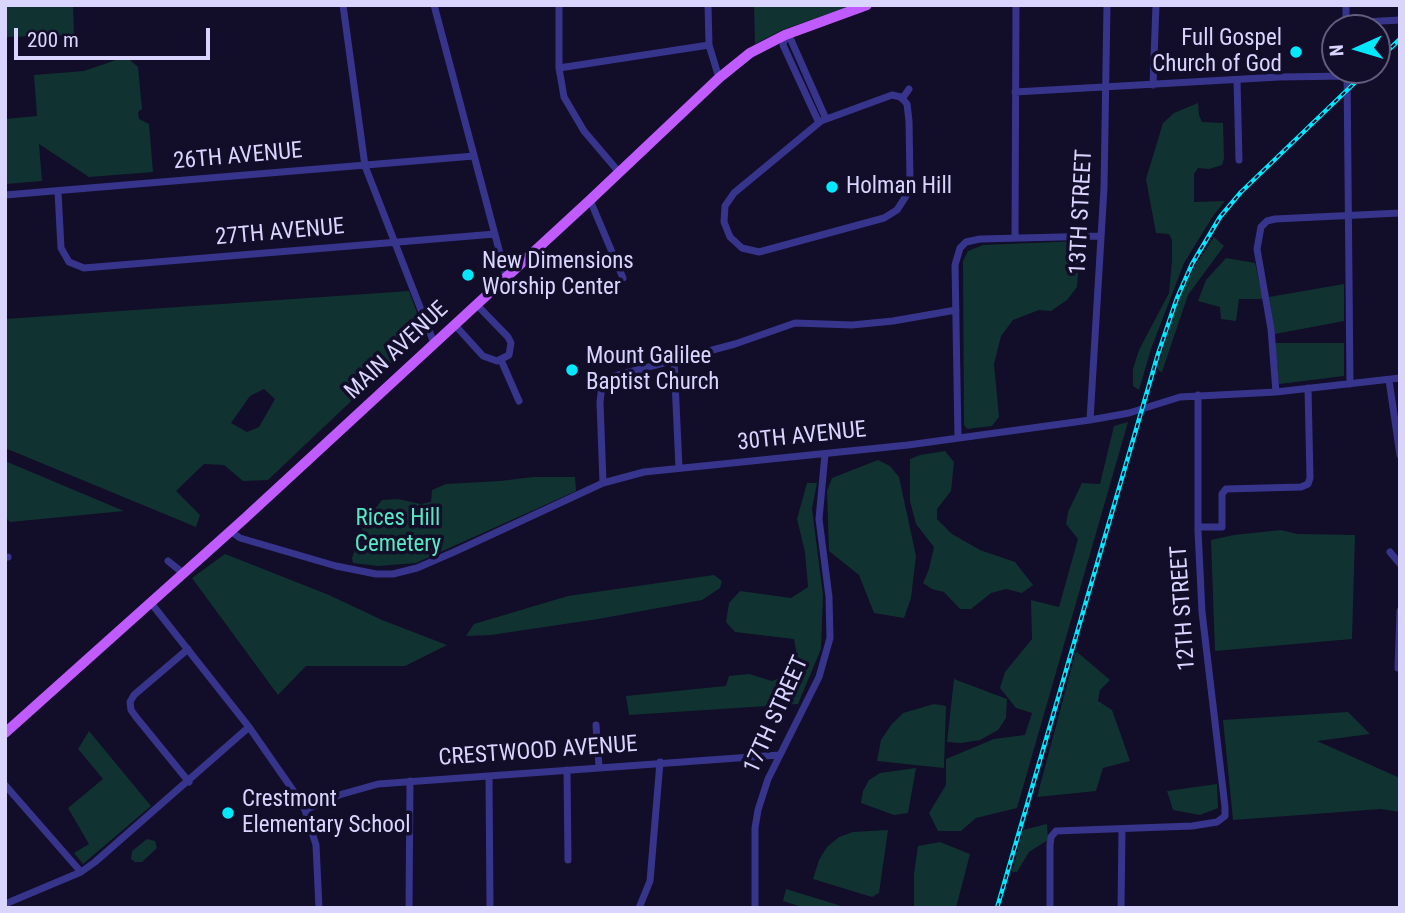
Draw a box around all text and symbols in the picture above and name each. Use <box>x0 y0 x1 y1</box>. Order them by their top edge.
scale bar <box>18 14 214 58</box>
north arrow <box>1321 14 1391 84</box>
place label: Full Gospel Church of God <box>1152 25 1282 79</box>
text: 200 m <box>27 28 79 52</box>
marker: Full Gospel Church of God <box>1288 44 1304 60</box>
text: N <box>1325 44 1348 57</box>
street label: 26TH AVENUE <box>172 138 304 176</box>
street label: 13TH STREET <box>1065 149 1099 275</box>
place label: Holman Hill <box>846 173 952 201</box>
marker: Holman Hill <box>824 179 840 195</box>
street label: 27TH AVENUE <box>214 214 346 252</box>
place label: New Dimensions Worship Center <box>482 248 634 302</box>
marker: New Dimensions Worship Center <box>460 267 476 283</box>
street label: MAIN AVENUE <box>340 296 454 406</box>
place label: Mount Galilee Baptist Church <box>586 343 719 397</box>
marker: Mount Galilee Baptist Church <box>564 362 580 378</box>
street label: 30TH AVENUE <box>736 417 868 457</box>
park label: Rices Hill Cemetery <box>355 505 441 559</box>
street label: 12TH STREET <box>1166 544 1202 672</box>
street label: 17TH STREET <box>739 652 815 778</box>
street label: CRESTWOOD AVENUE <box>438 731 638 773</box>
place label: Crestmont Elementary School <box>242 786 411 840</box>
marker: Crestmont Elementary School <box>220 805 236 821</box>

